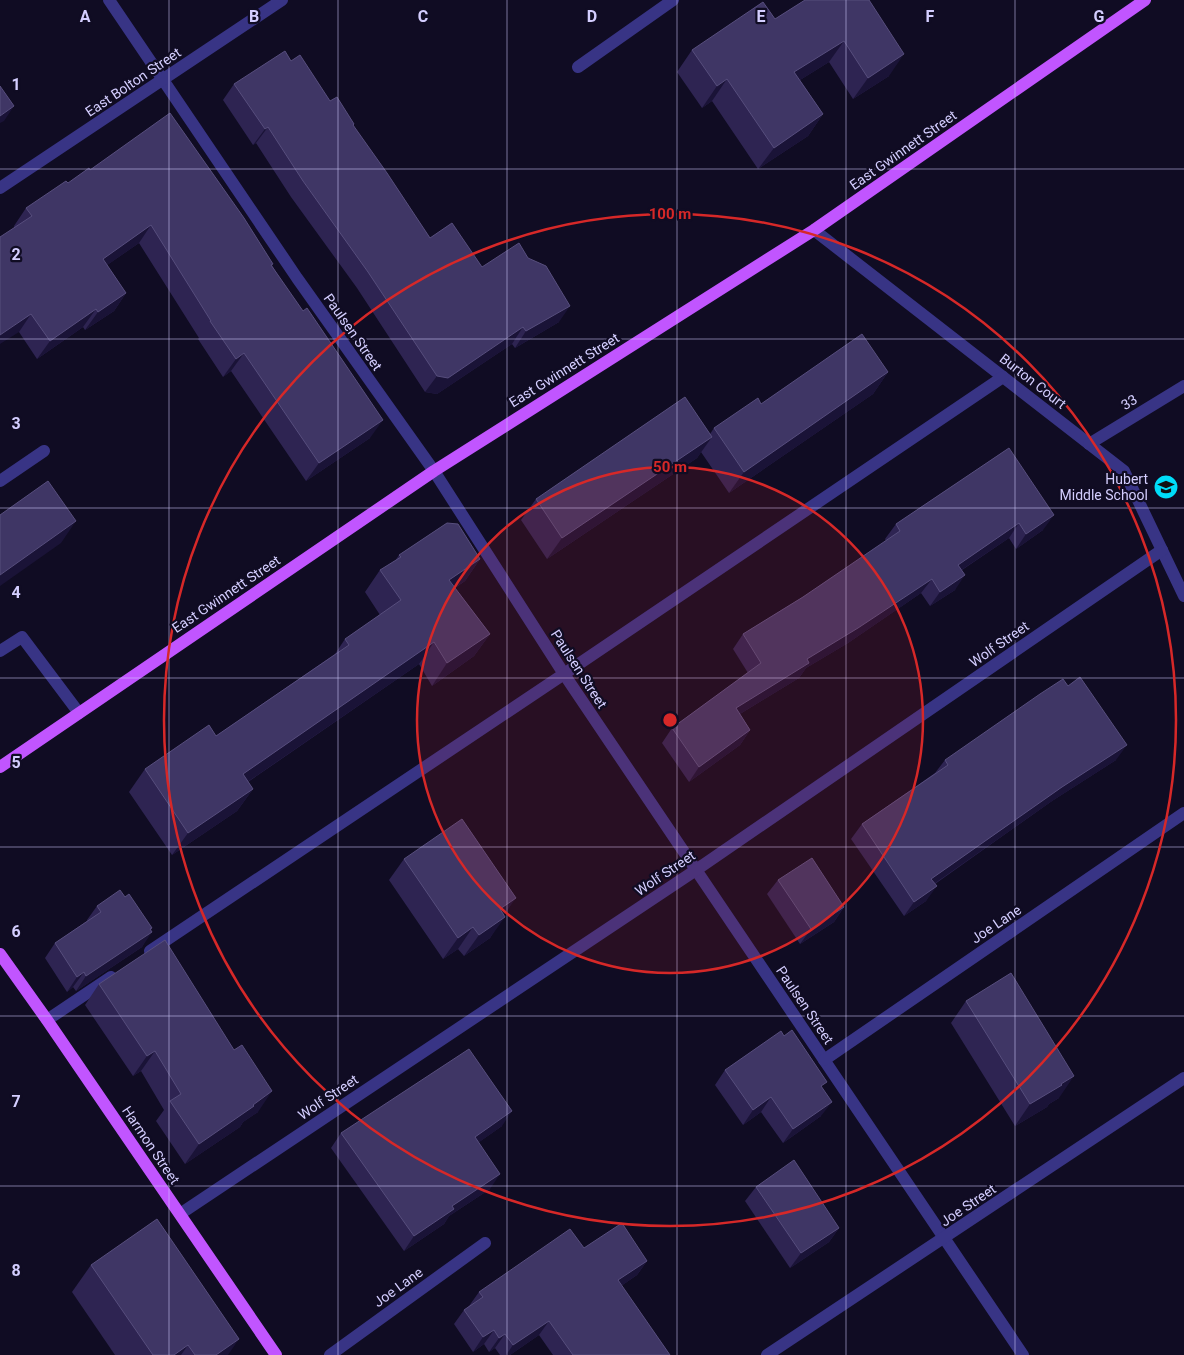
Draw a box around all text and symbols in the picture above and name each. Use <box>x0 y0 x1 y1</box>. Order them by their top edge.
text: A <box>80 7 91 26</box>
text: B <box>249 7 259 26</box>
text: C <box>418 7 428 26</box>
text: D <box>587 7 597 26</box>
text: E <box>757 7 766 26</box>
text: F <box>926 7 935 26</box>
text: G <box>1094 7 1105 26</box>
street label: East Bolton Street <box>82 44 184 120</box>
text: 1 <box>11 75 21 94</box>
street label: East Gwinnett Street <box>846 107 960 193</box>
text: 100 m <box>649 205 691 223</box>
text: 2 <box>11 245 21 264</box>
street label: Paulsen Street <box>321 290 386 374</box>
street label: East Gwinnett Street <box>506 329 622 410</box>
street label: Burton Court <box>997 350 1070 412</box>
street label: 33 <box>1118 391 1140 413</box>
text: 3 <box>11 414 21 433</box>
text: 50 m <box>653 458 687 476</box>
place label: Hubert Middle School <box>1060 471 1148 503</box>
school or university icon: Hubert Middle School <box>1153 474 1179 500</box>
street label: East Gwinnett Street <box>169 552 283 636</box>
text: 4 <box>11 583 21 602</box>
street label: Wolf Street <box>966 617 1032 670</box>
street label: Paulsen Street <box>548 627 611 712</box>
centre of rings <box>661 711 679 729</box>
text: 5 <box>11 753 21 772</box>
street label: Wolf Street <box>632 847 698 899</box>
street label: Joe Lane <box>968 901 1024 947</box>
text: 6 <box>11 922 21 941</box>
street label: Paulsen Street <box>773 963 837 1047</box>
street label: Wolf Street <box>295 1071 361 1123</box>
text: 7 <box>11 1092 21 1111</box>
street label: Harmon Street <box>119 1103 183 1187</box>
street label: Joe Street <box>937 1180 999 1229</box>
text: 8 <box>11 1261 21 1280</box>
street label: Joe Lane <box>370 1264 426 1310</box>

